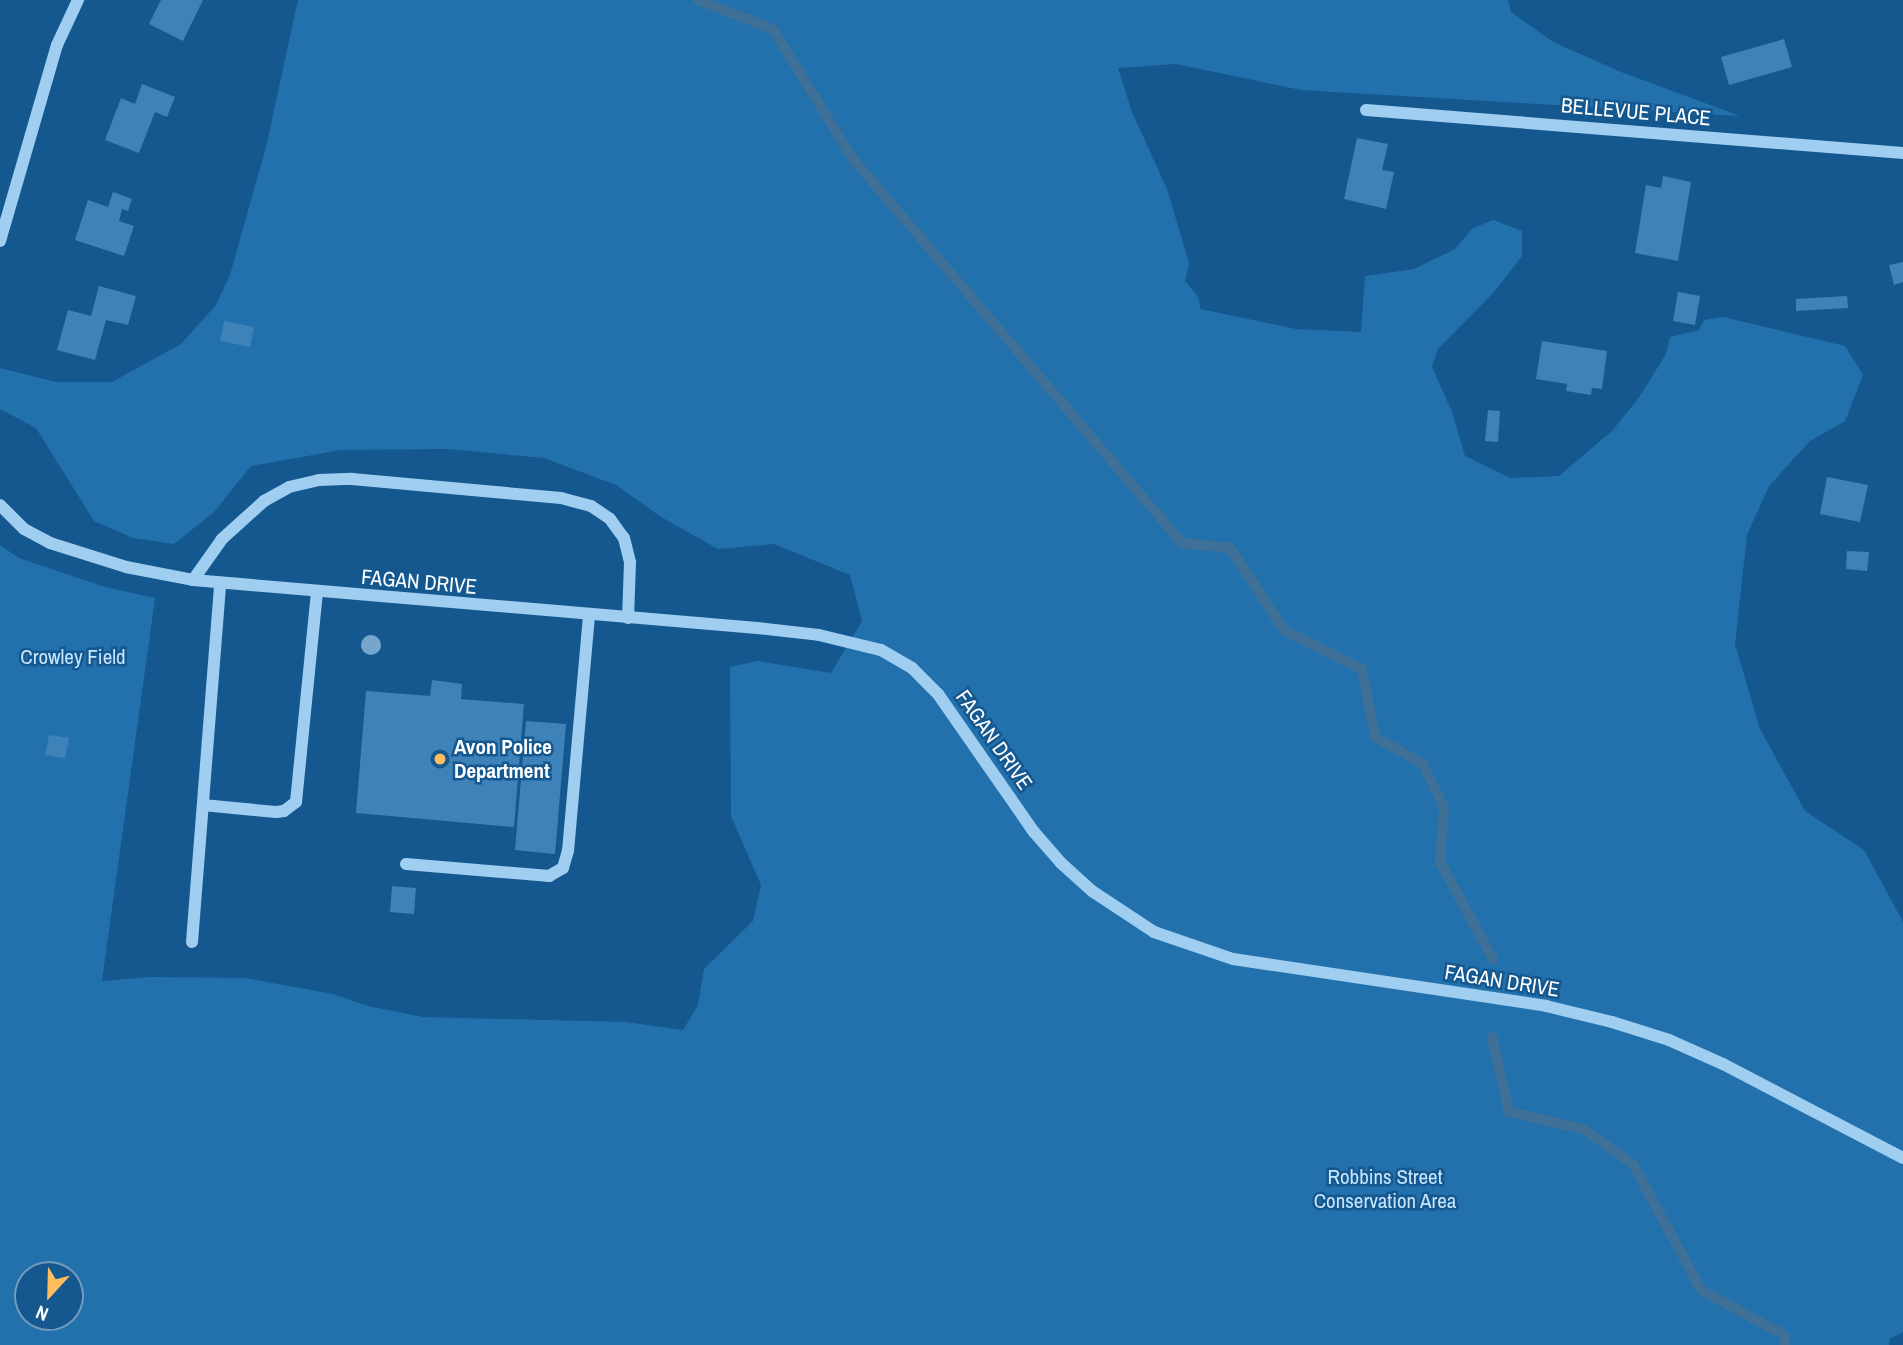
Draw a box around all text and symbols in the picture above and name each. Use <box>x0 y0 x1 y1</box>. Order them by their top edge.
street label: BELLEVUE PLACE <box>1560 93 1712 131</box>
street label: FAGAN DRIVE <box>360 564 478 600</box>
park label: Crowley Field <box>20 644 126 670</box>
street label: FAGAN DRIVE <box>950 685 1038 795</box>
place label: Avon Police Department <box>454 734 552 784</box>
marker: Avon Police Department <box>432 751 448 767</box>
street label: FAGAN DRIVE <box>1443 959 1561 1003</box>
park label: Robbins Street Conservation Area <box>1313 1164 1457 1214</box>
north arrow <box>14 1261 84 1331</box>
text: N <box>32 1299 52 1328</box>

